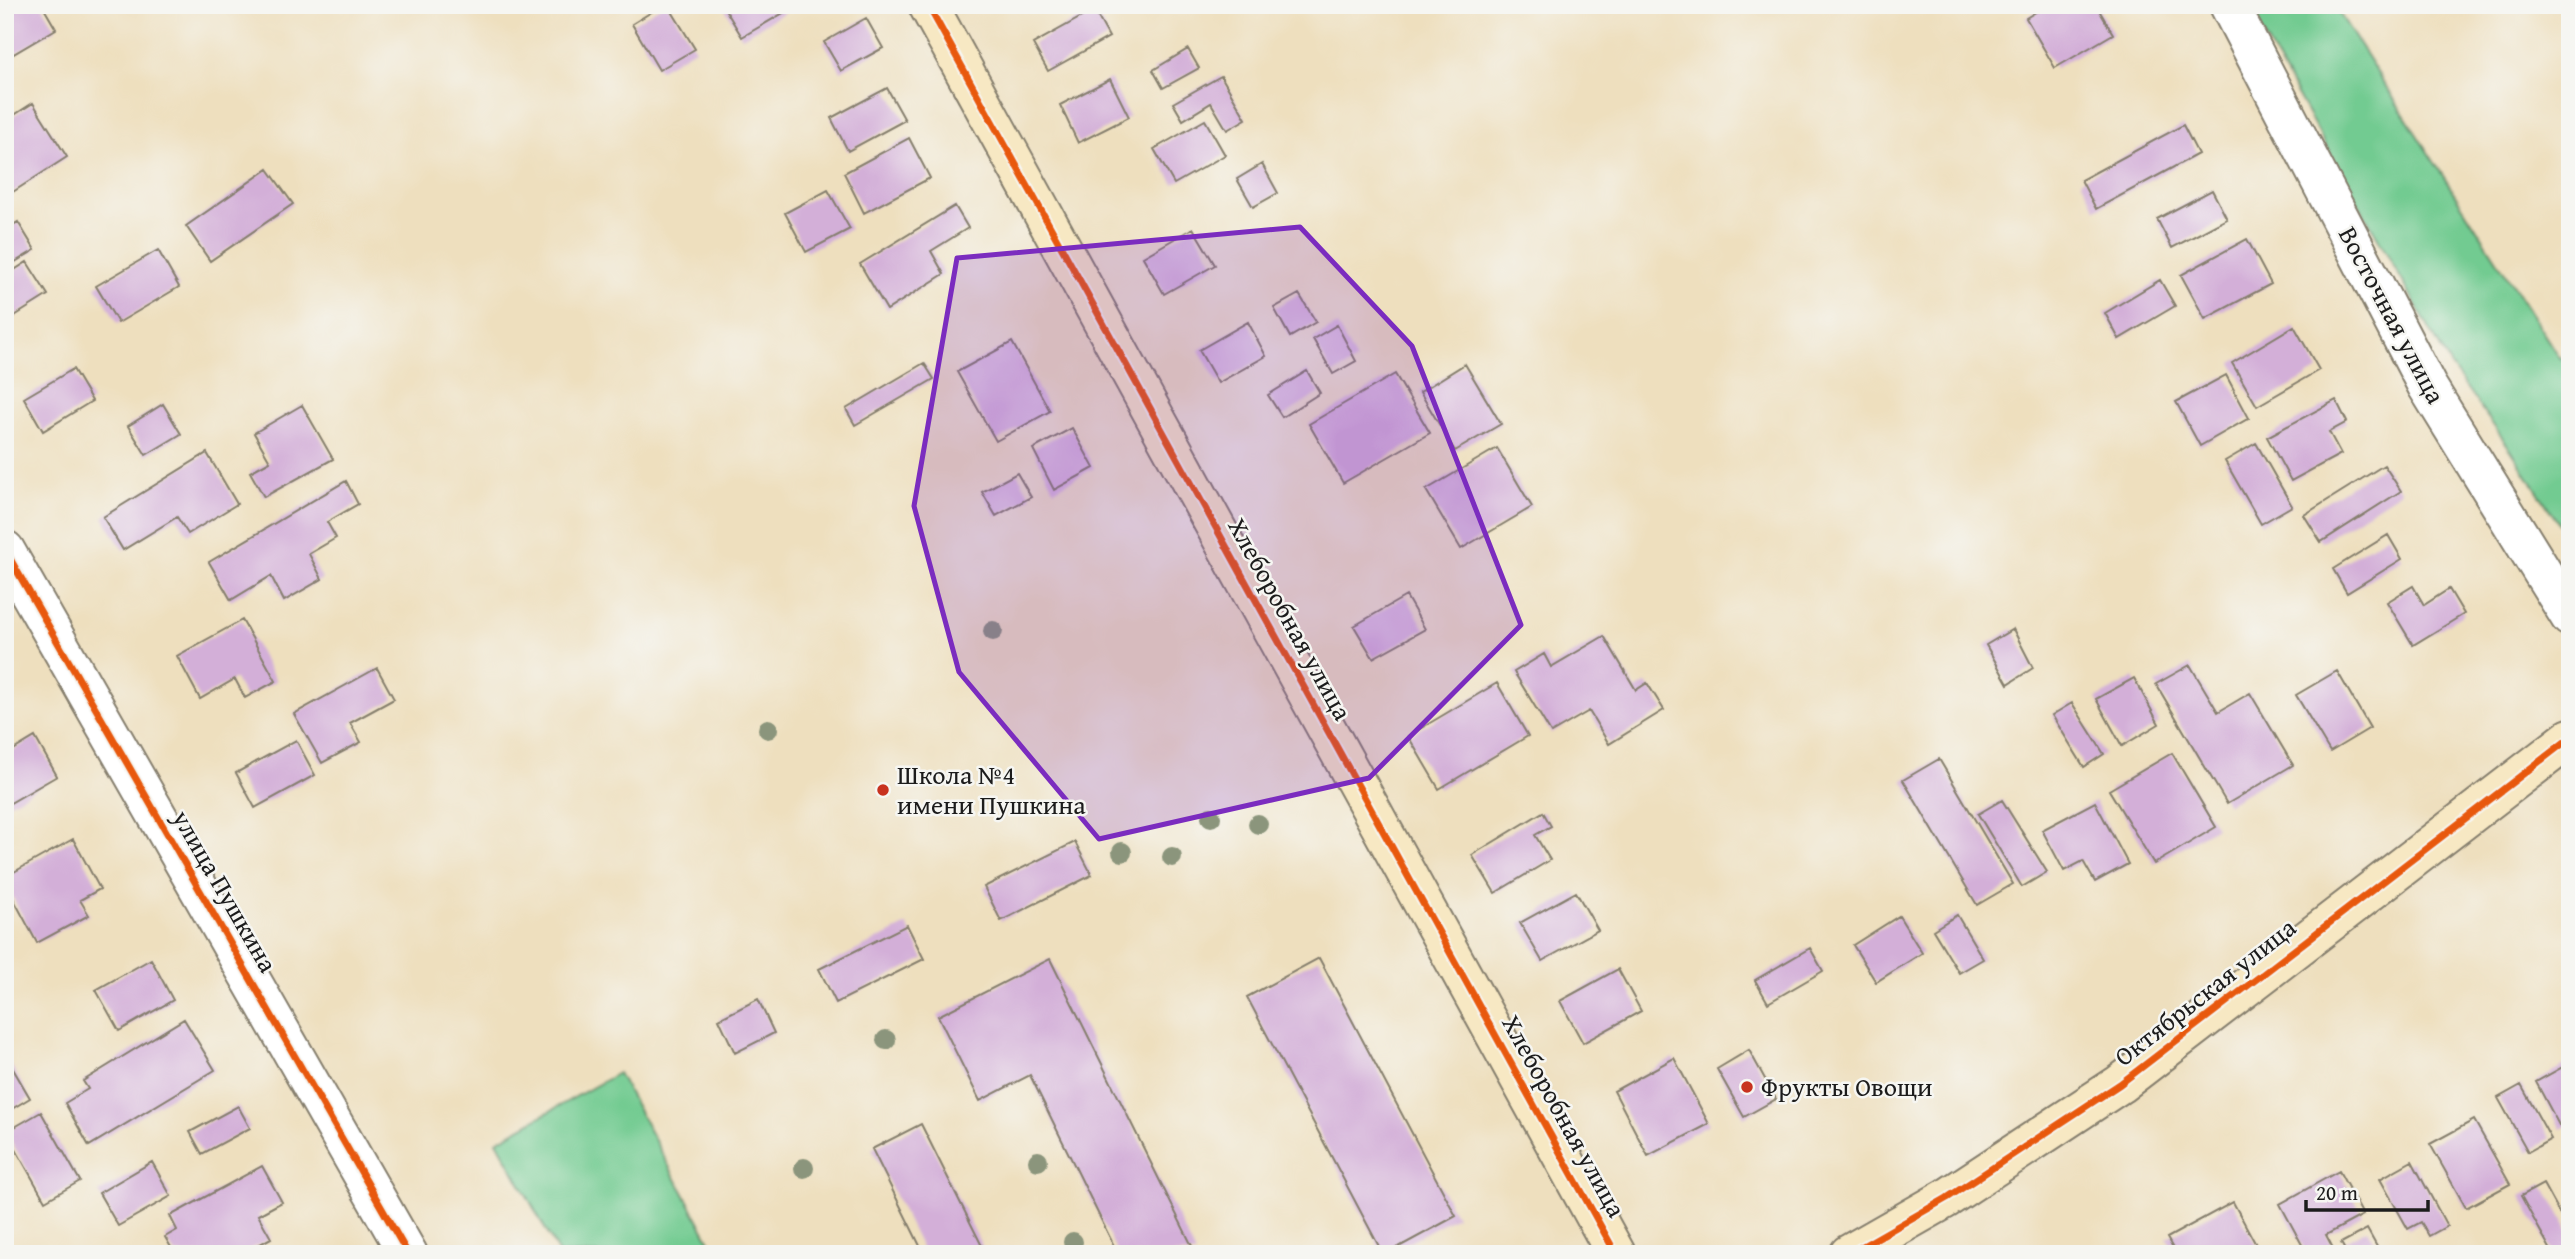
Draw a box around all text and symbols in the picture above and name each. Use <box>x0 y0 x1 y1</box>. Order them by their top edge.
street label: Восточная улица <box>2329 219 2456 411</box>
street label: Хлеборобная улица <box>1219 510 1363 728</box>
place label: Школа №4 имени Пушкина <box>897 755 1086 824</box>
marker: Школа №4 имени Пушкина <box>875 782 891 798</box>
street label: улица Пушкина <box>163 801 288 980</box>
street label: Октябрьская улица <box>2105 908 2304 1075</box>
street label: Хлеборобная улица <box>1493 1007 1637 1225</box>
place label: Фрукты Овощи <box>1761 1067 1933 1106</box>
marker: Фрукты Овощи <box>1739 1079 1755 1095</box>
scale bar <box>2306 1168 2428 1212</box>
text: 20 m <box>2316 1177 2358 1208</box>

